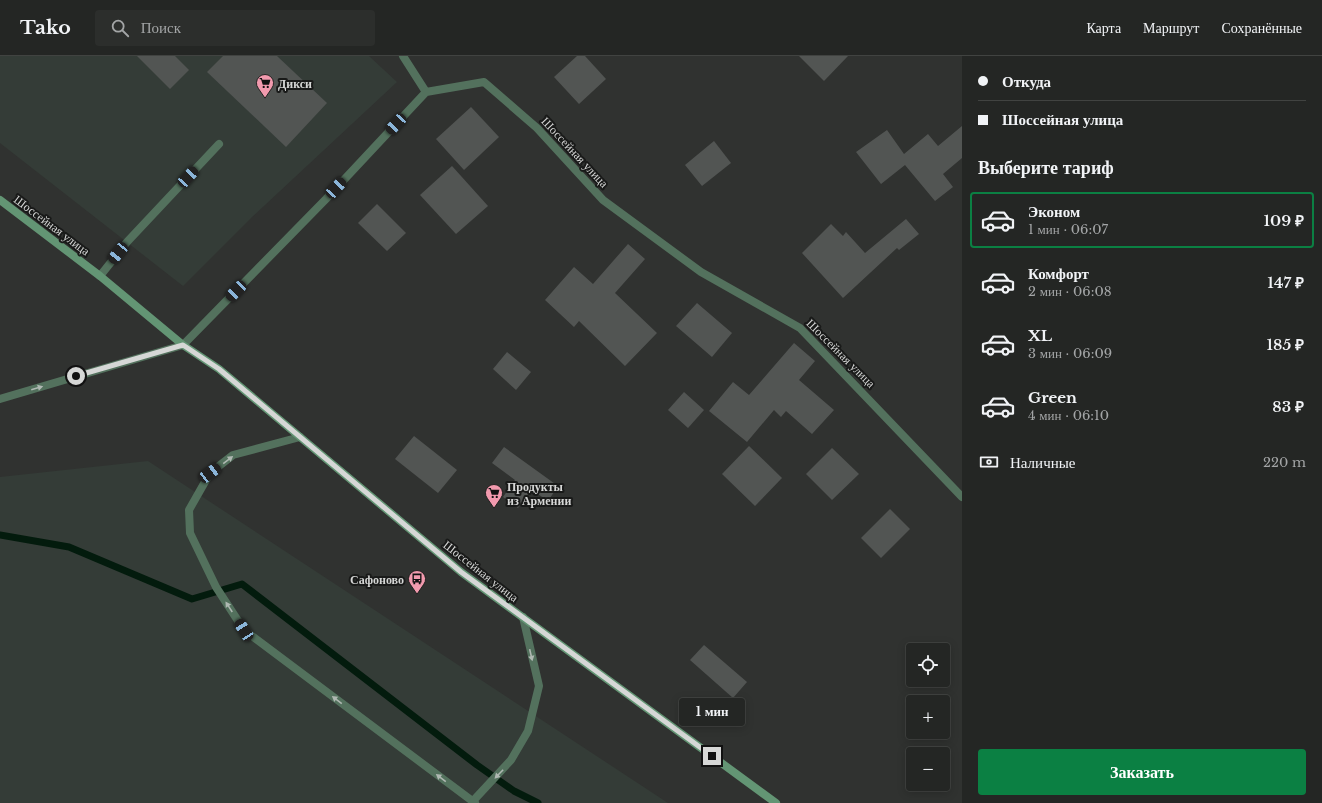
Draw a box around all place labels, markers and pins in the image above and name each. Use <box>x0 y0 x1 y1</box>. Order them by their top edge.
supermarket icon: Дикси <box>255 73 275 98</box>
place label: Дикси <box>278 76 312 91</box>
place label: Продукты из Армении <box>507 479 571 508</box>
supermarket icon: Продукты из Армении <box>484 483 504 508</box>
bus stop icon: Сафоново <box>407 569 427 594</box>
place label: Сафоново <box>350 572 404 587</box>

